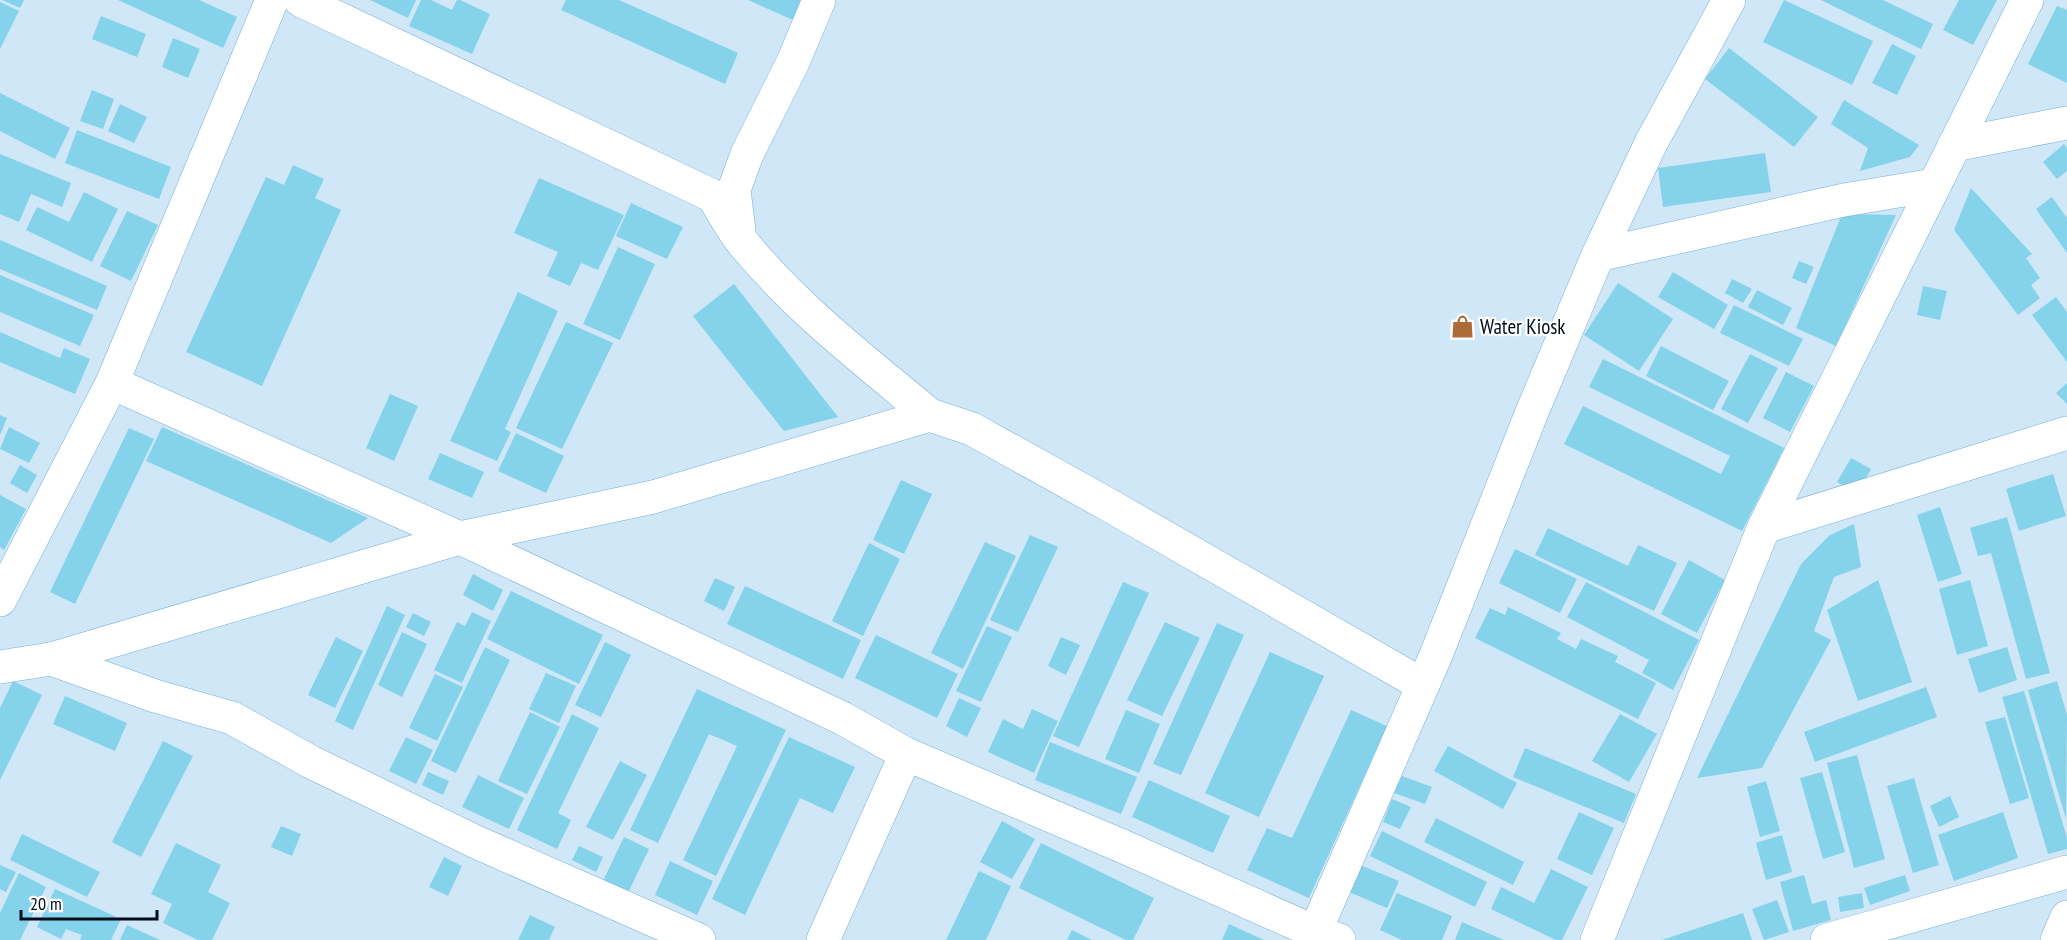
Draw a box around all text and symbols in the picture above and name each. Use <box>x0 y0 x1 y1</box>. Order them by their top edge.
shop icon: Water Kiosk <box>1449 313 1475 339</box>
place label: Water Kiosk <box>1480 313 1566 340</box>
scale bar <box>21 883 158 921</box>
text: 20 m <box>30 892 62 915</box>

